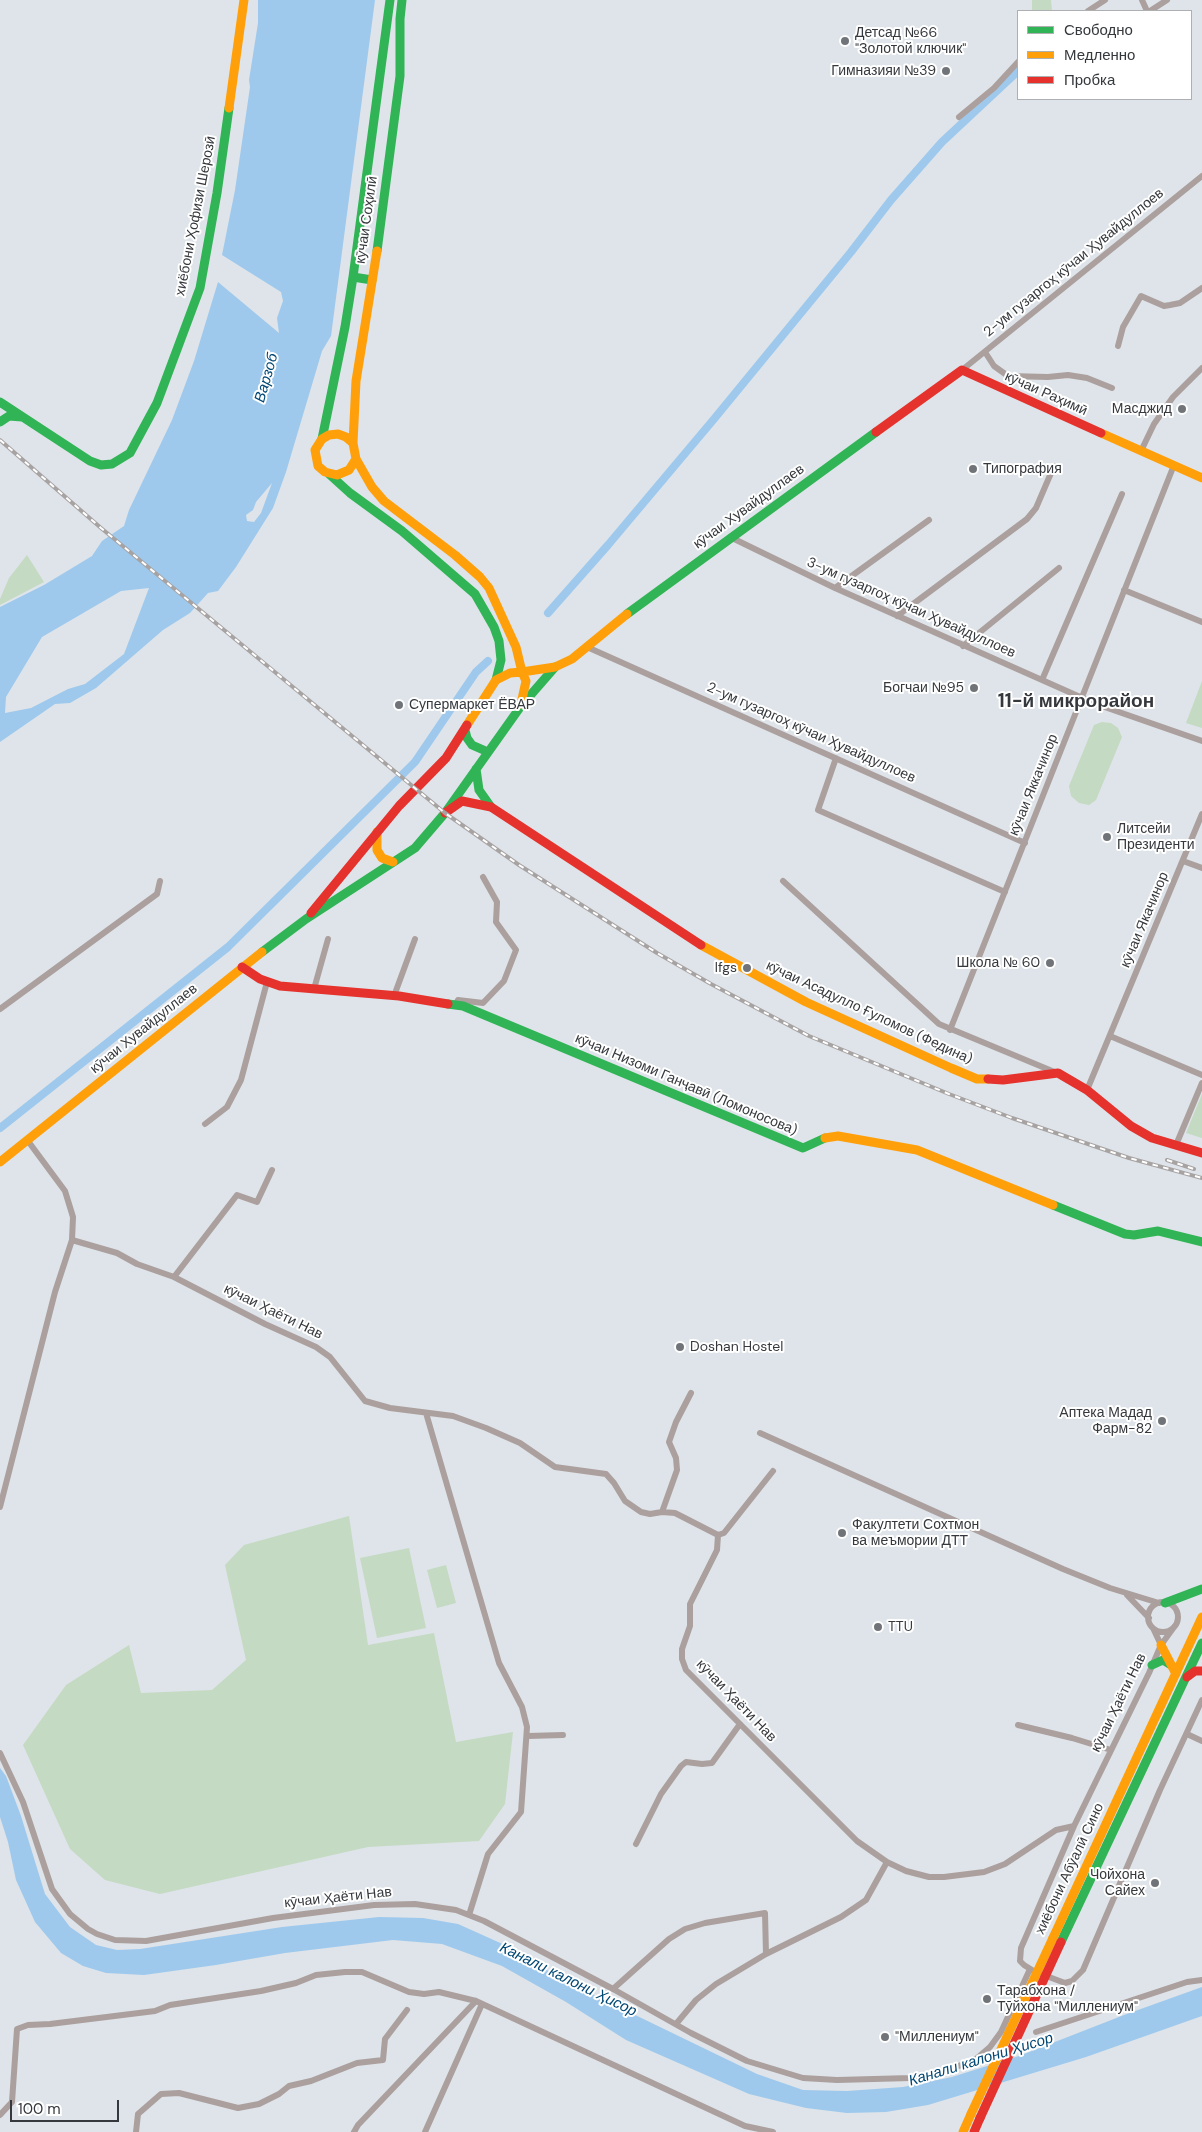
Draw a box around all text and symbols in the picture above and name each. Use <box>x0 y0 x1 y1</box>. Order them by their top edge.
legend <box>1017 10 1192 100</box>
text: Свободно <box>1064 20 1133 40</box>
place label: Детсад №66 "Золотой ключик" <box>855 25 966 58</box>
marker: Детсад №66 "Золотой ключик" <box>839 35 851 47</box>
text: Медленно <box>1064 45 1135 65</box>
place label: Гимназияи №39 <box>831 63 936 79</box>
marker: Гимназияи №39 <box>940 65 952 77</box>
text: Пробка <box>1064 70 1115 90</box>
street label: хиёбони Ҳофизи Шерозӣ <box>172 135 220 297</box>
street label: кӯчаи Соҳилӣ <box>353 175 381 265</box>
street label: 2-ум гузаргоҳ кӯчаи Ҳувайдуллоев <box>981 185 1167 341</box>
water label: Варзоб <box>251 351 283 405</box>
street label: кӯчаи Раҳимӣ <box>1002 368 1090 420</box>
place label: Масджид <box>1112 401 1172 417</box>
marker: Масджид <box>1176 403 1188 415</box>
street label: кӯчаи Хувайдуллаев <box>690 461 808 553</box>
place label: Типография <box>983 461 1062 477</box>
marker: Типография <box>967 463 979 475</box>
street label: 3-ум гузаргоҳ кӯчаи Ҳувайдуллоев <box>804 554 1018 662</box>
street label: 2-ум гузаргоҳ кӯчаи Ҳувайдуллоев <box>704 679 918 787</box>
place label: Богчаи №95 <box>883 680 964 696</box>
marker: Богчаи №95 <box>968 682 980 694</box>
district label: 11-й микрорайон <box>998 691 1154 713</box>
place label: Супермаркет ЁВАР <box>409 697 535 713</box>
marker: Супермаркет ЁВАР <box>393 699 405 711</box>
street label: кӯчаи Яккачинор <box>1006 732 1062 838</box>
place label: Литсейи Президенти <box>1117 821 1194 854</box>
marker: Литсейи Президенти <box>1101 831 1113 843</box>
street label: кӯчаи Якачинор <box>1117 870 1173 970</box>
place label: Школа № 60 <box>957 955 1040 971</box>
marker: Школа № 60 <box>1044 957 1056 969</box>
street label: кӯчаи Асадулло Ғуломов (Федина) <box>763 958 975 1068</box>
place label: lfgs <box>715 960 737 976</box>
marker: lfgs <box>741 962 753 974</box>
street label: кӯчаи Хувайдуллаев <box>87 981 201 1077</box>
street label: кӯчаи Низоми Ганҷавӣ (Ломоносова) <box>572 1030 800 1140</box>
street label: кӯчаи Ҳаёти Нав <box>221 1281 325 1343</box>
place label: Doshan Hostel <box>690 1339 783 1355</box>
marker: Doshan Hostel <box>674 1341 686 1353</box>
place label: Аптека Мадад Фарм-82 <box>1059 1405 1152 1438</box>
marker: Аптека Мадад Фарм-82 <box>1156 1415 1168 1427</box>
place label: Факултети Сохтмон ва меъмории ДТТ <box>852 1517 979 1550</box>
marker: Факултети Сохтмон ва меъмории ДТТ <box>836 1527 848 1539</box>
place label: TTU <box>888 1619 913 1635</box>
marker: TTU <box>872 1621 884 1633</box>
street label: кӯчаи Ҳаёти Нав <box>1088 1651 1150 1755</box>
street label: кӯчаи Ҳаёти Нав <box>692 1656 780 1746</box>
street label: хиёбони Абӯалӣ Сино <box>1032 1801 1108 1937</box>
place label: Чойхона Сайех <box>1090 1867 1145 1900</box>
marker: Чойхона Сайех <box>1149 1877 1161 1889</box>
street label: кӯчаи Ҳаёти Нав <box>283 1884 393 1912</box>
water label: Канали калони Ҳисор <box>497 1939 639 2021</box>
place label: Тарабхона / Тӯйхона "Миллениум" <box>997 1983 1138 2015</box>
marker: Тарабхона / Тӯйхона "Миллениум" <box>981 1993 993 2005</box>
place label: "Миллениум" <box>895 2029 979 2045</box>
water label: Канали калони Ҳисор <box>907 2029 1055 2091</box>
marker: "Миллениум" <box>879 2031 891 2043</box>
scale bar <box>12 2090 121 2122</box>
text: 100 m <box>18 2099 61 2119</box>

